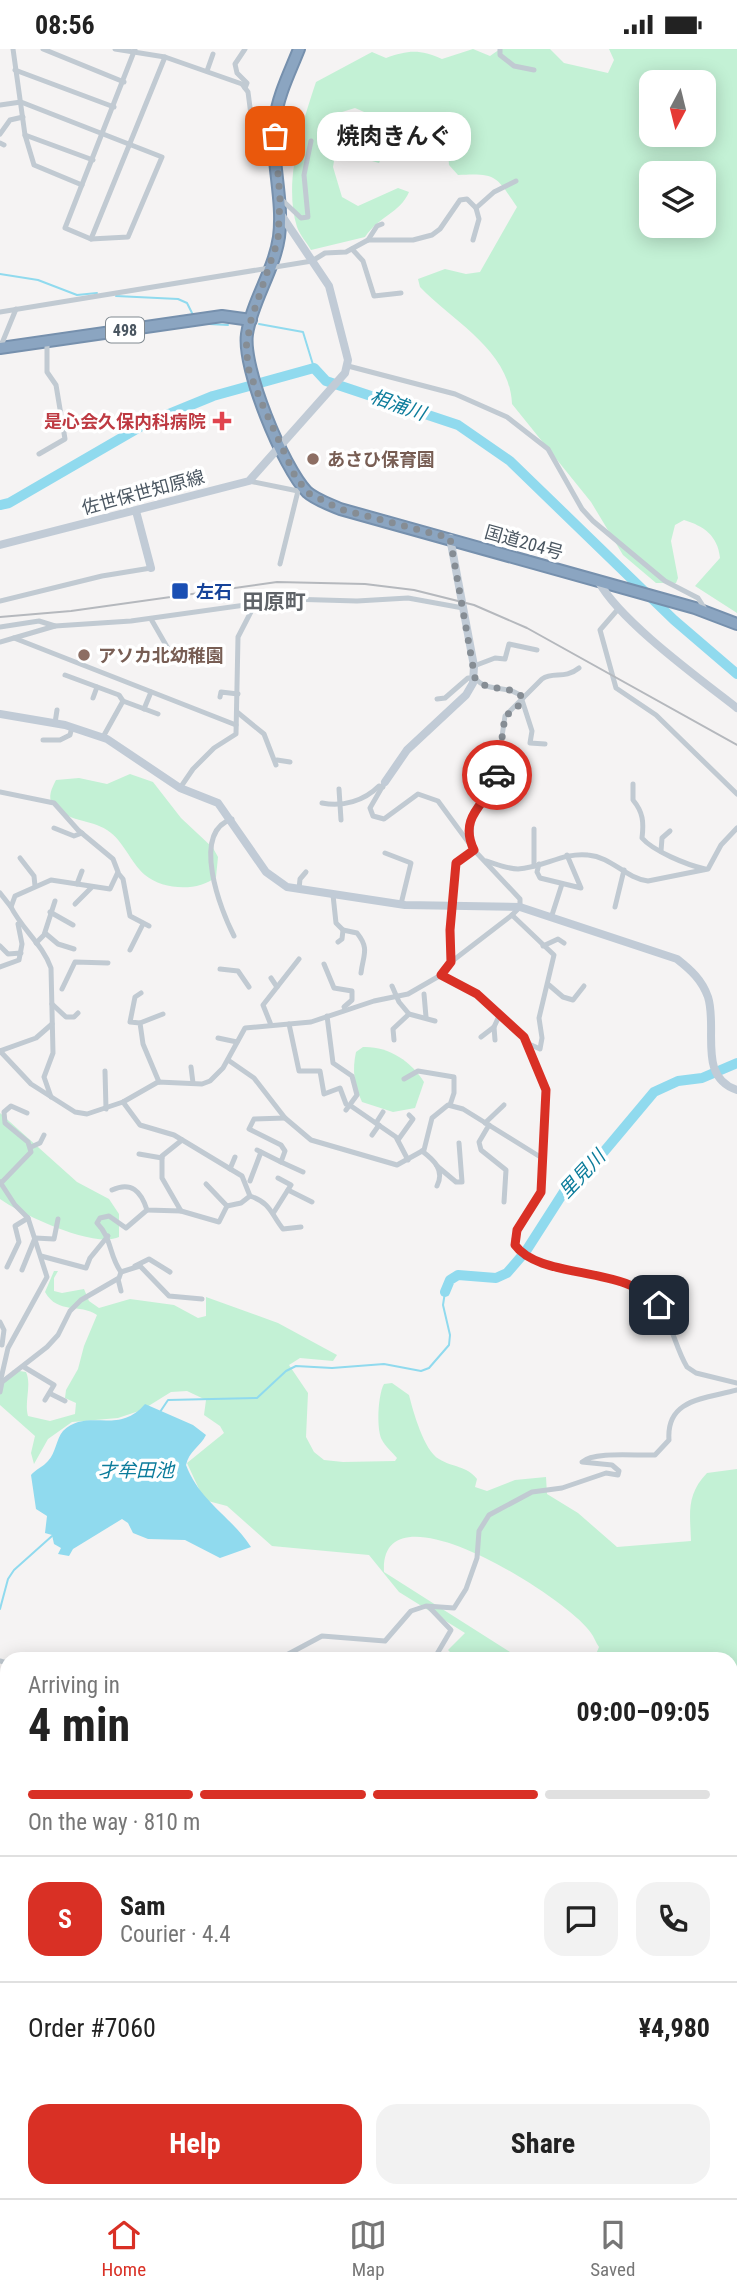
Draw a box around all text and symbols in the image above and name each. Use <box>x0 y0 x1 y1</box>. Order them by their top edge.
text: 08:56 <box>35 10 95 40</box>
north arrow <box>639 70 716 147</box>
map controls <box>639 70 716 238</box>
pin <box>245 106 305 166</box>
callout: 焼肉きんぐ <box>317 111 471 161</box>
icon: bag <box>256 117 294 155</box>
text: 焼肉きんぐ <box>337 123 452 150</box>
button: layers <box>639 161 716 238</box>
road number: 498 <box>106 317 144 343</box>
water label: 相浦川 <box>367 385 431 426</box>
place label: 是心会久保内科病院 <box>44 411 206 432</box>
marker: 是心会久保内科病院 <box>212 411 232 431</box>
place label: あさひ保育園 <box>327 449 435 470</box>
marker: あさひ保育園 <box>305 451 321 467</box>
street label: 佐世保世知原線 <box>79 466 207 518</box>
street label: 国道204号 <box>482 521 566 563</box>
marker: 左石 <box>170 581 190 601</box>
place label: 左石 <box>196 581 232 602</box>
district label: 田原町 <box>243 590 306 614</box>
place label: アソカ北幼稚園 <box>98 645 224 666</box>
marker: アソカ北幼稚園 <box>76 647 92 663</box>
courier <box>462 740 532 810</box>
icon: car <box>478 756 516 794</box>
water label: 里見川 <box>554 1144 611 1203</box>
pin <box>629 1275 689 1335</box>
icon: home <box>640 1286 678 1324</box>
water label: 才牟田池 <box>98 1459 176 1482</box>
text: Arriving in <box>28 1672 120 1699</box>
text: 09:00–09:05 <box>576 1697 710 1727</box>
text: 4 min <box>28 1698 130 1752</box>
text: On the way · 810 m <box>28 1809 200 1836</box>
button: chat <box>544 1882 618 1956</box>
button: phone <box>636 1882 710 1956</box>
text: Sam <box>120 1891 166 1921</box>
text: S <box>58 1904 72 1934</box>
text: Courier · 4.4 <box>120 1921 231 1948</box>
text: Order #7060 <box>28 2013 156 2043</box>
text: ¥4,980 <box>639 2013 710 2043</box>
button: Help <box>28 2104 362 2184</box>
button: Share <box>376 2104 710 2184</box>
tab: Home <box>102 2216 146 2281</box>
tab: Map <box>349 2216 387 2281</box>
tab: Saved <box>590 2216 635 2281</box>

